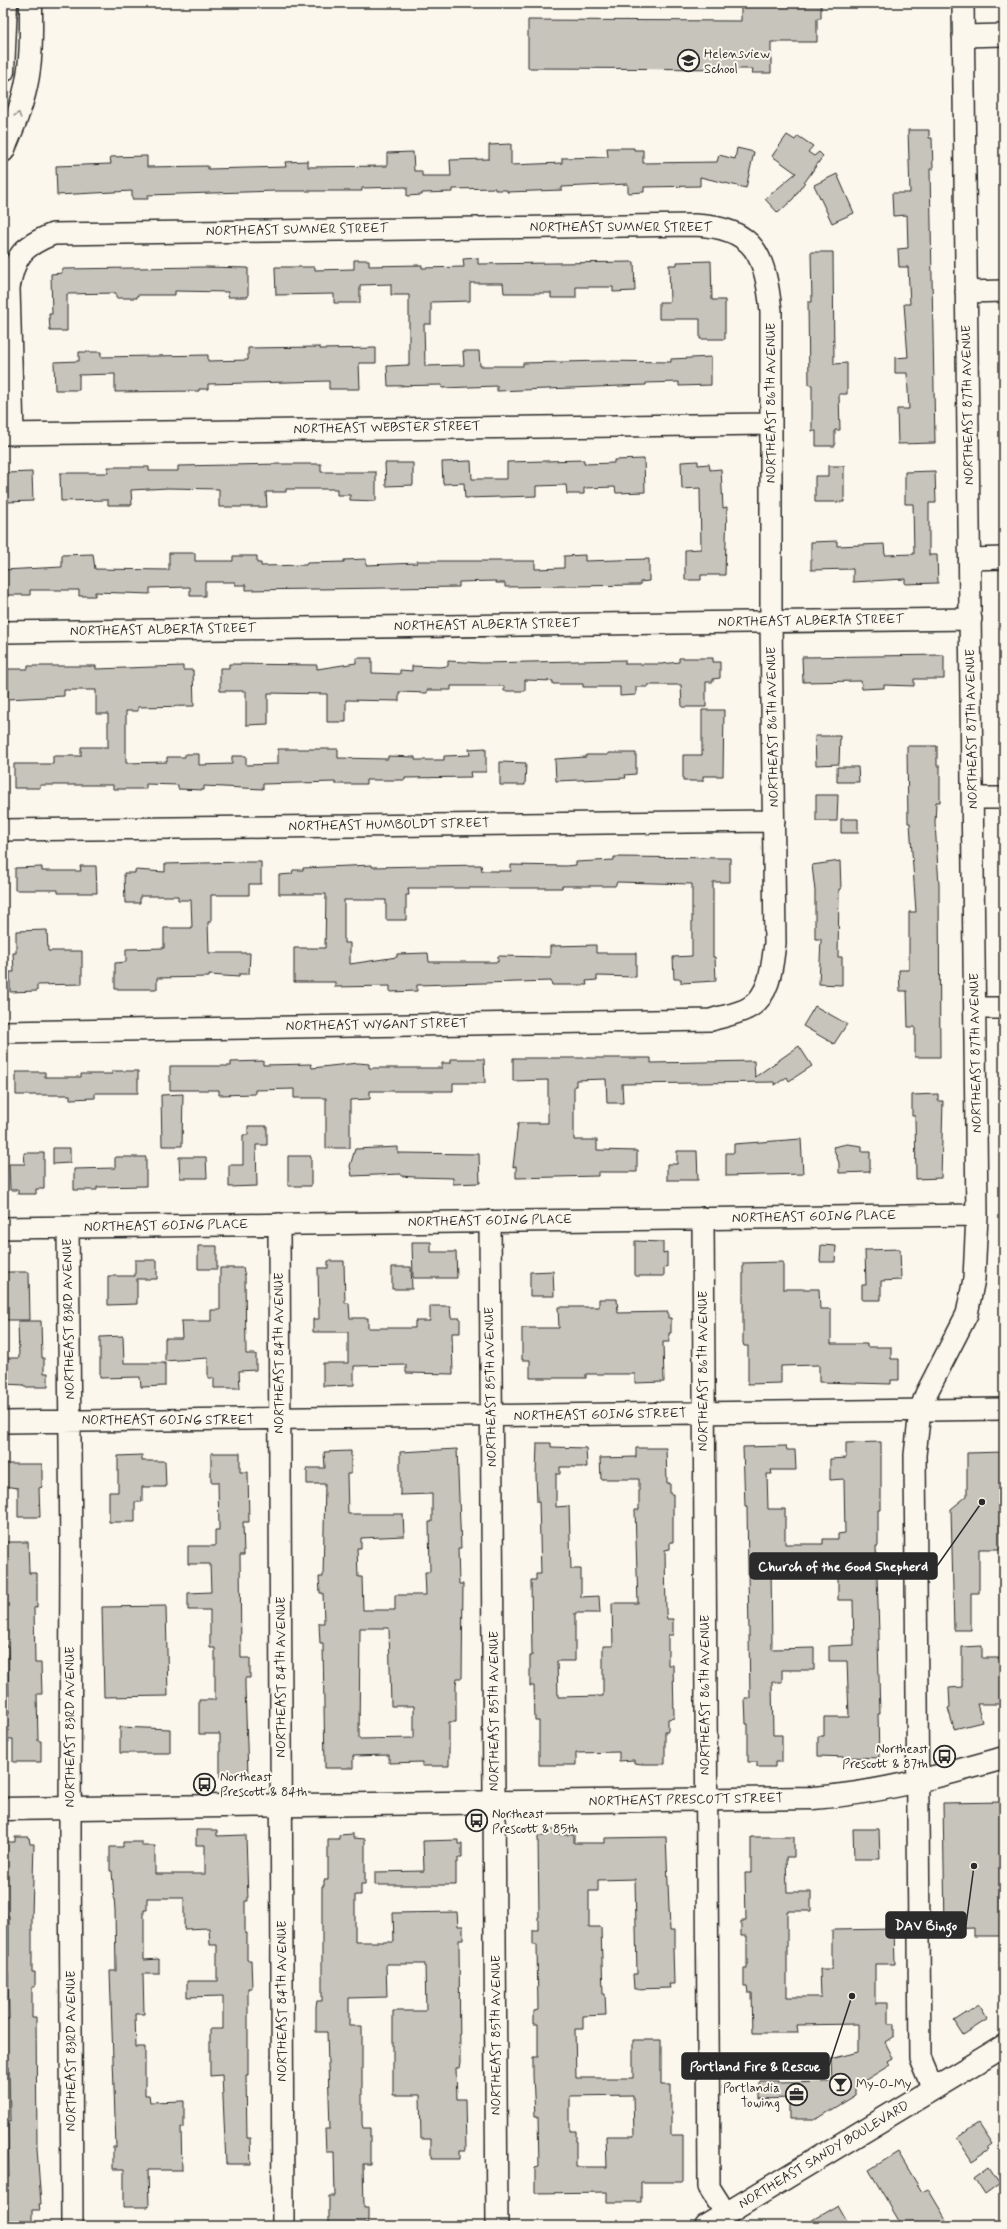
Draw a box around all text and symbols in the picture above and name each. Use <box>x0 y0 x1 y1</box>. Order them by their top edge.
place label: Helensview School <box>704 46 770 78</box>
school or university icon: Helensview School <box>676 48 702 74</box>
one-way arrow <box>13 111 22 118</box>
street label: NORTHEAST SUMNER STREET <box>530 219 713 236</box>
street label: NORTHEAST SUMNER STREET <box>206 220 389 240</box>
street label: NORTHEAST 86TH AVENUE <box>763 322 780 483</box>
street label: NORTHEAST 87TH AVENUE <box>958 325 978 485</box>
street label: NORTHEAST WEBSTER STREET <box>293 418 481 438</box>
street label: NORTHEAST ALBERTA STREET <box>718 611 905 631</box>
street label: NORTHEAST ALBERTA STREET <box>394 615 581 635</box>
street label: NORTHEAST ALBERTA STREET <box>70 620 257 640</box>
street label: NORTHEAST 86TH AVENUE <box>763 646 783 807</box>
street label: NORTHEAST 87TH AVENUE <box>962 649 982 809</box>
street label: NORTHEAST HUMBOLDT STREET <box>288 815 490 835</box>
street label: NORTHEAST 87TH AVENUE <box>966 973 986 1133</box>
street label: NORTHEAST WYGANT STREET <box>286 1015 468 1035</box>
street label: NORTHEAST GOING PLACE <box>732 1207 896 1227</box>
street label: NORTHEAST GOING PLACE <box>408 1211 572 1231</box>
street label: NORTHEAST GOING PLACE <box>84 1216 248 1236</box>
street label: NORTHEAST 83RD AVENUE <box>59 1238 79 1400</box>
street label: NORTHEAST 84TH AVENUE <box>271 1272 288 1434</box>
street label: NORTHEAST 86TH AVENUE <box>695 1290 712 1451</box>
street label: NORTHEAST 85TH AVENUE <box>481 1306 501 1467</box>
street label: NORTHEAST GOING STREET <box>513 1405 687 1425</box>
street label: NORTHEAST GOING STREET <box>82 1412 255 1429</box>
callout: Church of the Good Shepherd <box>750 1553 937 1579</box>
text: Church of the Good Shepherd <box>758 1558 928 1576</box>
street label: NORTHEAST 84TH AVENUE <box>273 1596 290 1758</box>
street label: NORTHEAST 86TH AVENUE <box>697 1614 714 1775</box>
street label: NORTHEAST 85TH AVENUE <box>486 1630 503 1791</box>
street label: NORTHEAST 83RD AVENUE <box>62 1646 79 1807</box>
place label: Northeast Prescott & 87th <box>842 1741 928 1773</box>
bus stop icon: Northeast Prescott & 87th <box>931 1743 957 1769</box>
place label: Northeast Prescott & 84th <box>220 1769 307 1801</box>
bus stop icon: Northeast Prescott & 84th <box>191 1771 217 1797</box>
street label: NORTHEAST PRESCOTT STREET <box>589 1790 784 1810</box>
place label: Northeast Prescott & 85th <box>492 1806 578 1838</box>
bus stop icon: Northeast Prescott & 85th <box>464 1808 490 1834</box>
callout: DAV Bingo <box>886 1912 966 1938</box>
text: DAV Bingo <box>895 1917 958 1938</box>
street label: NORTHEAST 84TH AVENUE <box>274 1920 291 2082</box>
street label: NORTHEAST 85TH AVENUE <box>488 1954 505 2115</box>
street label: NORTHEAST 83RD AVENUE <box>63 1970 80 2131</box>
callout: Portland Fire & Rescue <box>682 2053 829 2079</box>
text: Portland Fire & Rescue <box>690 2058 821 2076</box>
bar icon: My-O-My <box>827 2071 853 2097</box>
place label: My-O-My <box>856 2076 912 2093</box>
place label: Portlandia Towing <box>723 2080 780 2112</box>
office icon: Portlandia Towing <box>783 2082 809 2108</box>
street label: NORTHEAST SANDY BOULEVARD <box>736 2097 912 2213</box>

